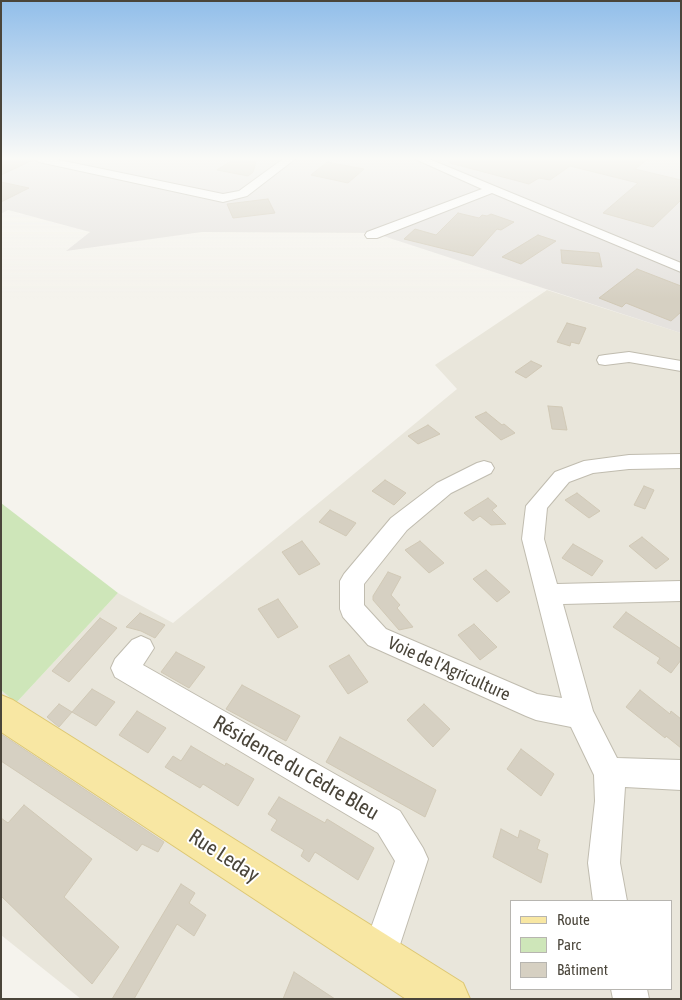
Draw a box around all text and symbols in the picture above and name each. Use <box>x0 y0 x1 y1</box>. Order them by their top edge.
street label: Voie de l'Agriculture <box>384 632 514 706</box>
street label: Résidence du Cèdre Bleu <box>208 710 384 826</box>
street label: Rue Leday <box>184 824 264 888</box>
legend <box>510 900 672 990</box>
text: Route <box>557 911 590 928</box>
text: Parc <box>557 936 581 953</box>
text: Bâtiment <box>557 961 608 978</box>

